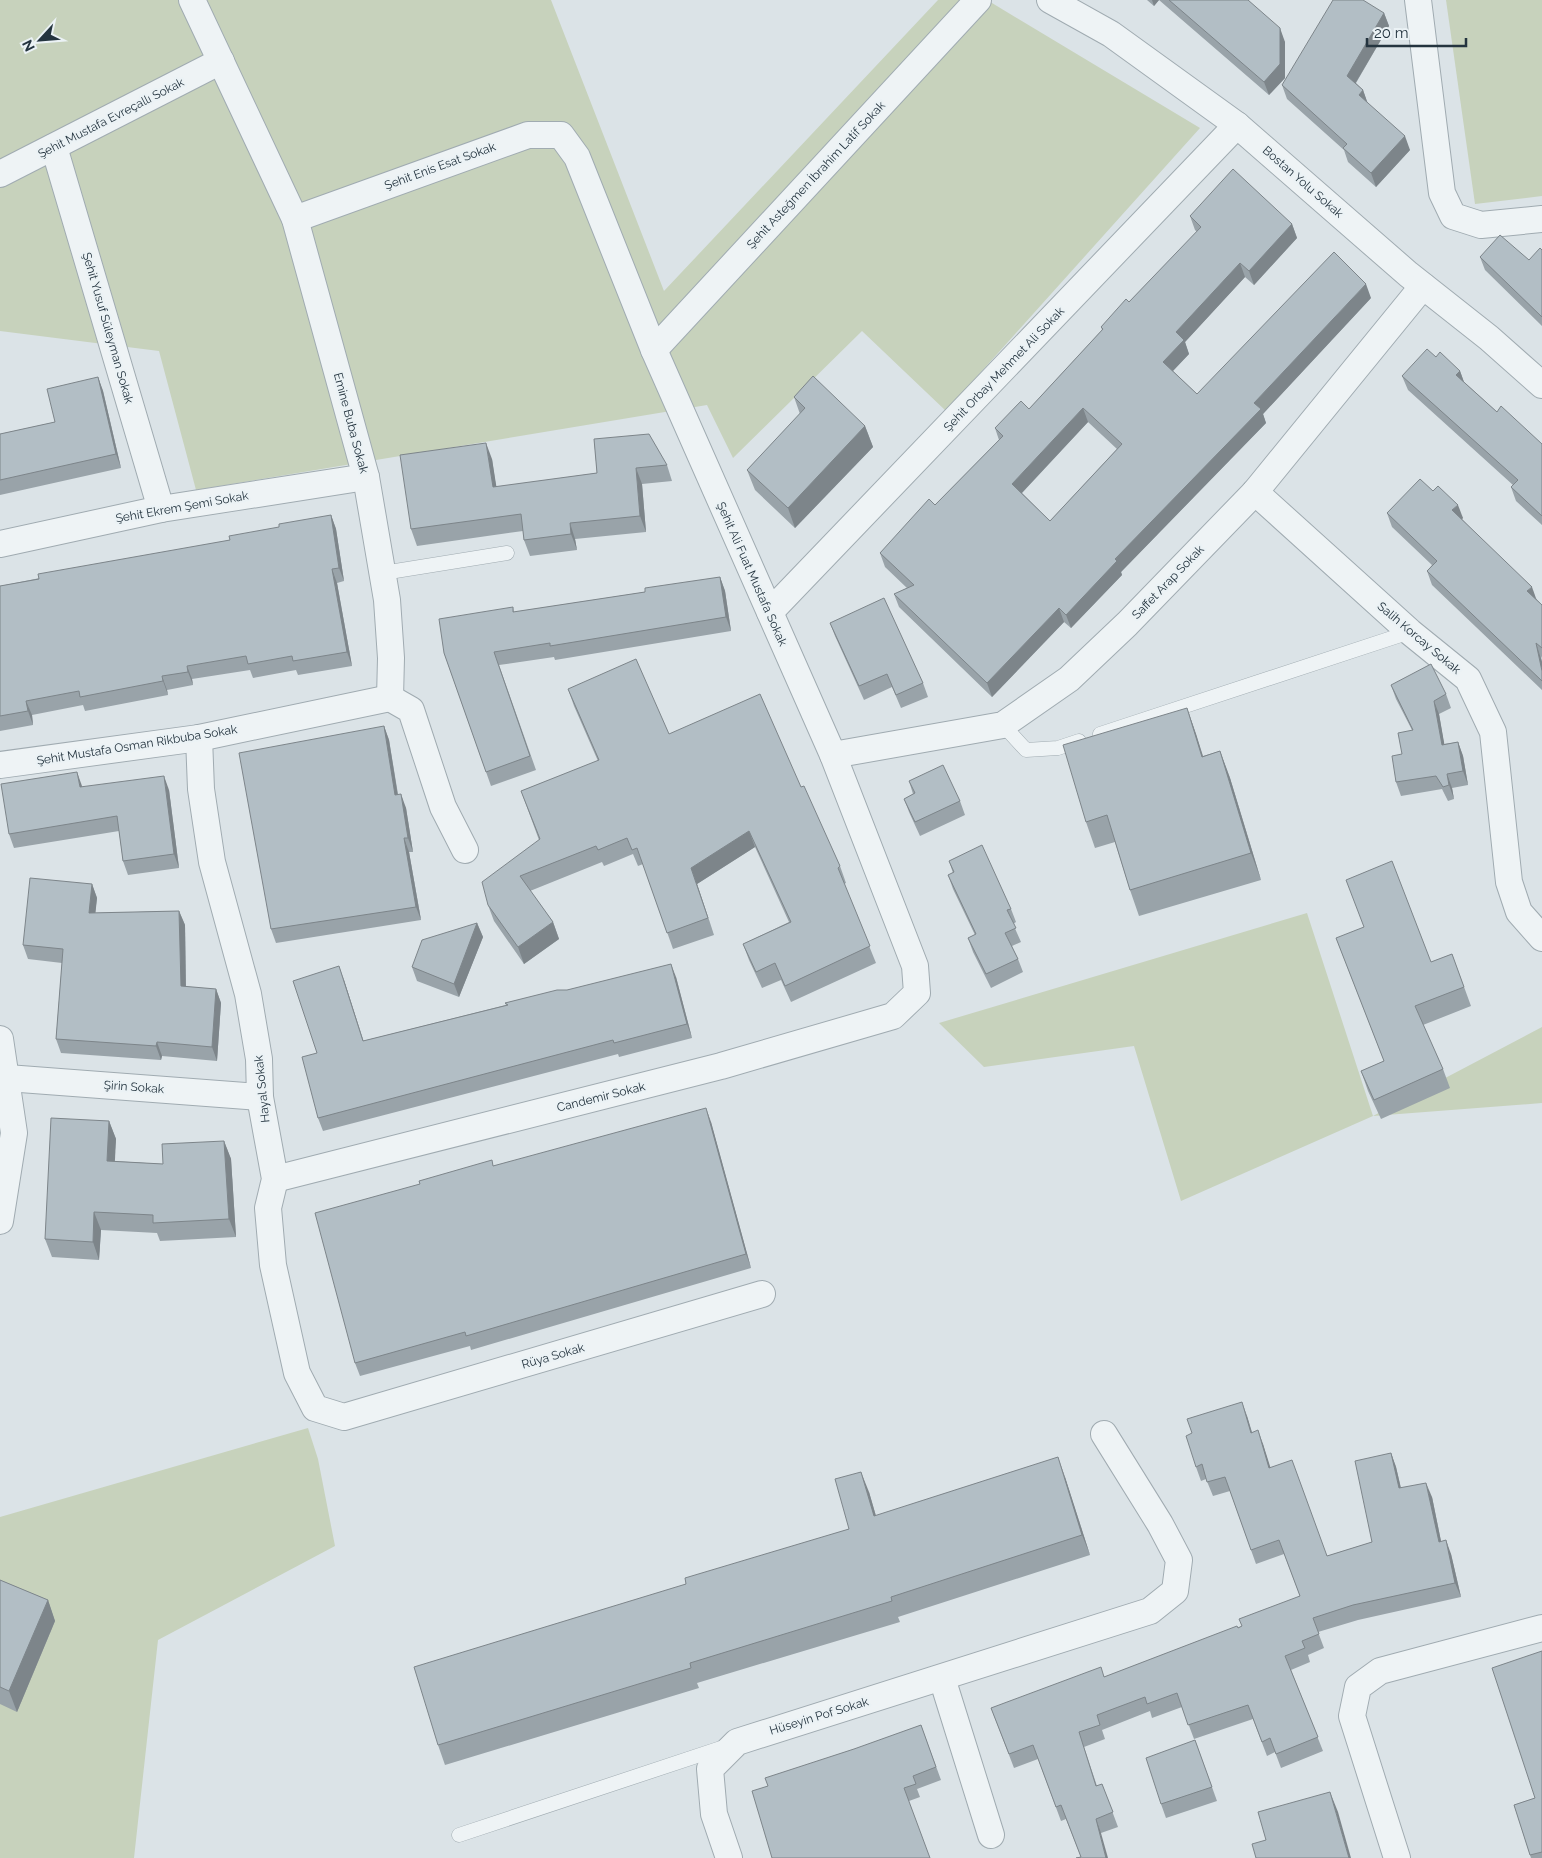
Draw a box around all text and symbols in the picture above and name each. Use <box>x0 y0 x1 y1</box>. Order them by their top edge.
north arrow <box>15 15 65 65</box>
scale bar <box>1367 15 1466 47</box>
text: 20 m <box>1374 24 1409 42</box>
text: N <box>19 37 38 54</box>
street label: Şehit Mustafa Evreçallı Sokak <box>36 75 187 161</box>
street label: Şehit Asteğmen İbrahim Latif Sokak <box>744 98 888 252</box>
street label: Şehit Enis Esat Sokak <box>383 139 498 193</box>
street label: Bostan Yolu Sokak <box>1260 143 1347 221</box>
street label: Şehit Yusuf Süleyman Sokak <box>80 251 137 406</box>
street label: Şehit Orbay Mehmet Ali Sokak <box>941 304 1068 434</box>
street label: Emine Buba Sokak <box>331 371 371 476</box>
street label: Şehit Ekrem Şemi Sokak <box>115 488 250 526</box>
street label: Şehit Ali Fuat Mustafa Sokak <box>714 500 790 649</box>
street label: Saffet Arap Sokak <box>1129 542 1207 622</box>
street label: Salih Korcay Sokak <box>1375 599 1464 677</box>
street label: Şehit Mustafa Osman Rikbuba Sokak <box>36 722 239 768</box>
street label: Hayal Sokak <box>251 1054 272 1123</box>
street label: Şirin Sokak <box>103 1078 165 1096</box>
street label: Candemir Sokak <box>555 1079 647 1115</box>
street label: Rüya Sokak <box>520 1340 587 1372</box>
street label: Hüseyin Pof Sokak <box>768 1694 871 1738</box>

